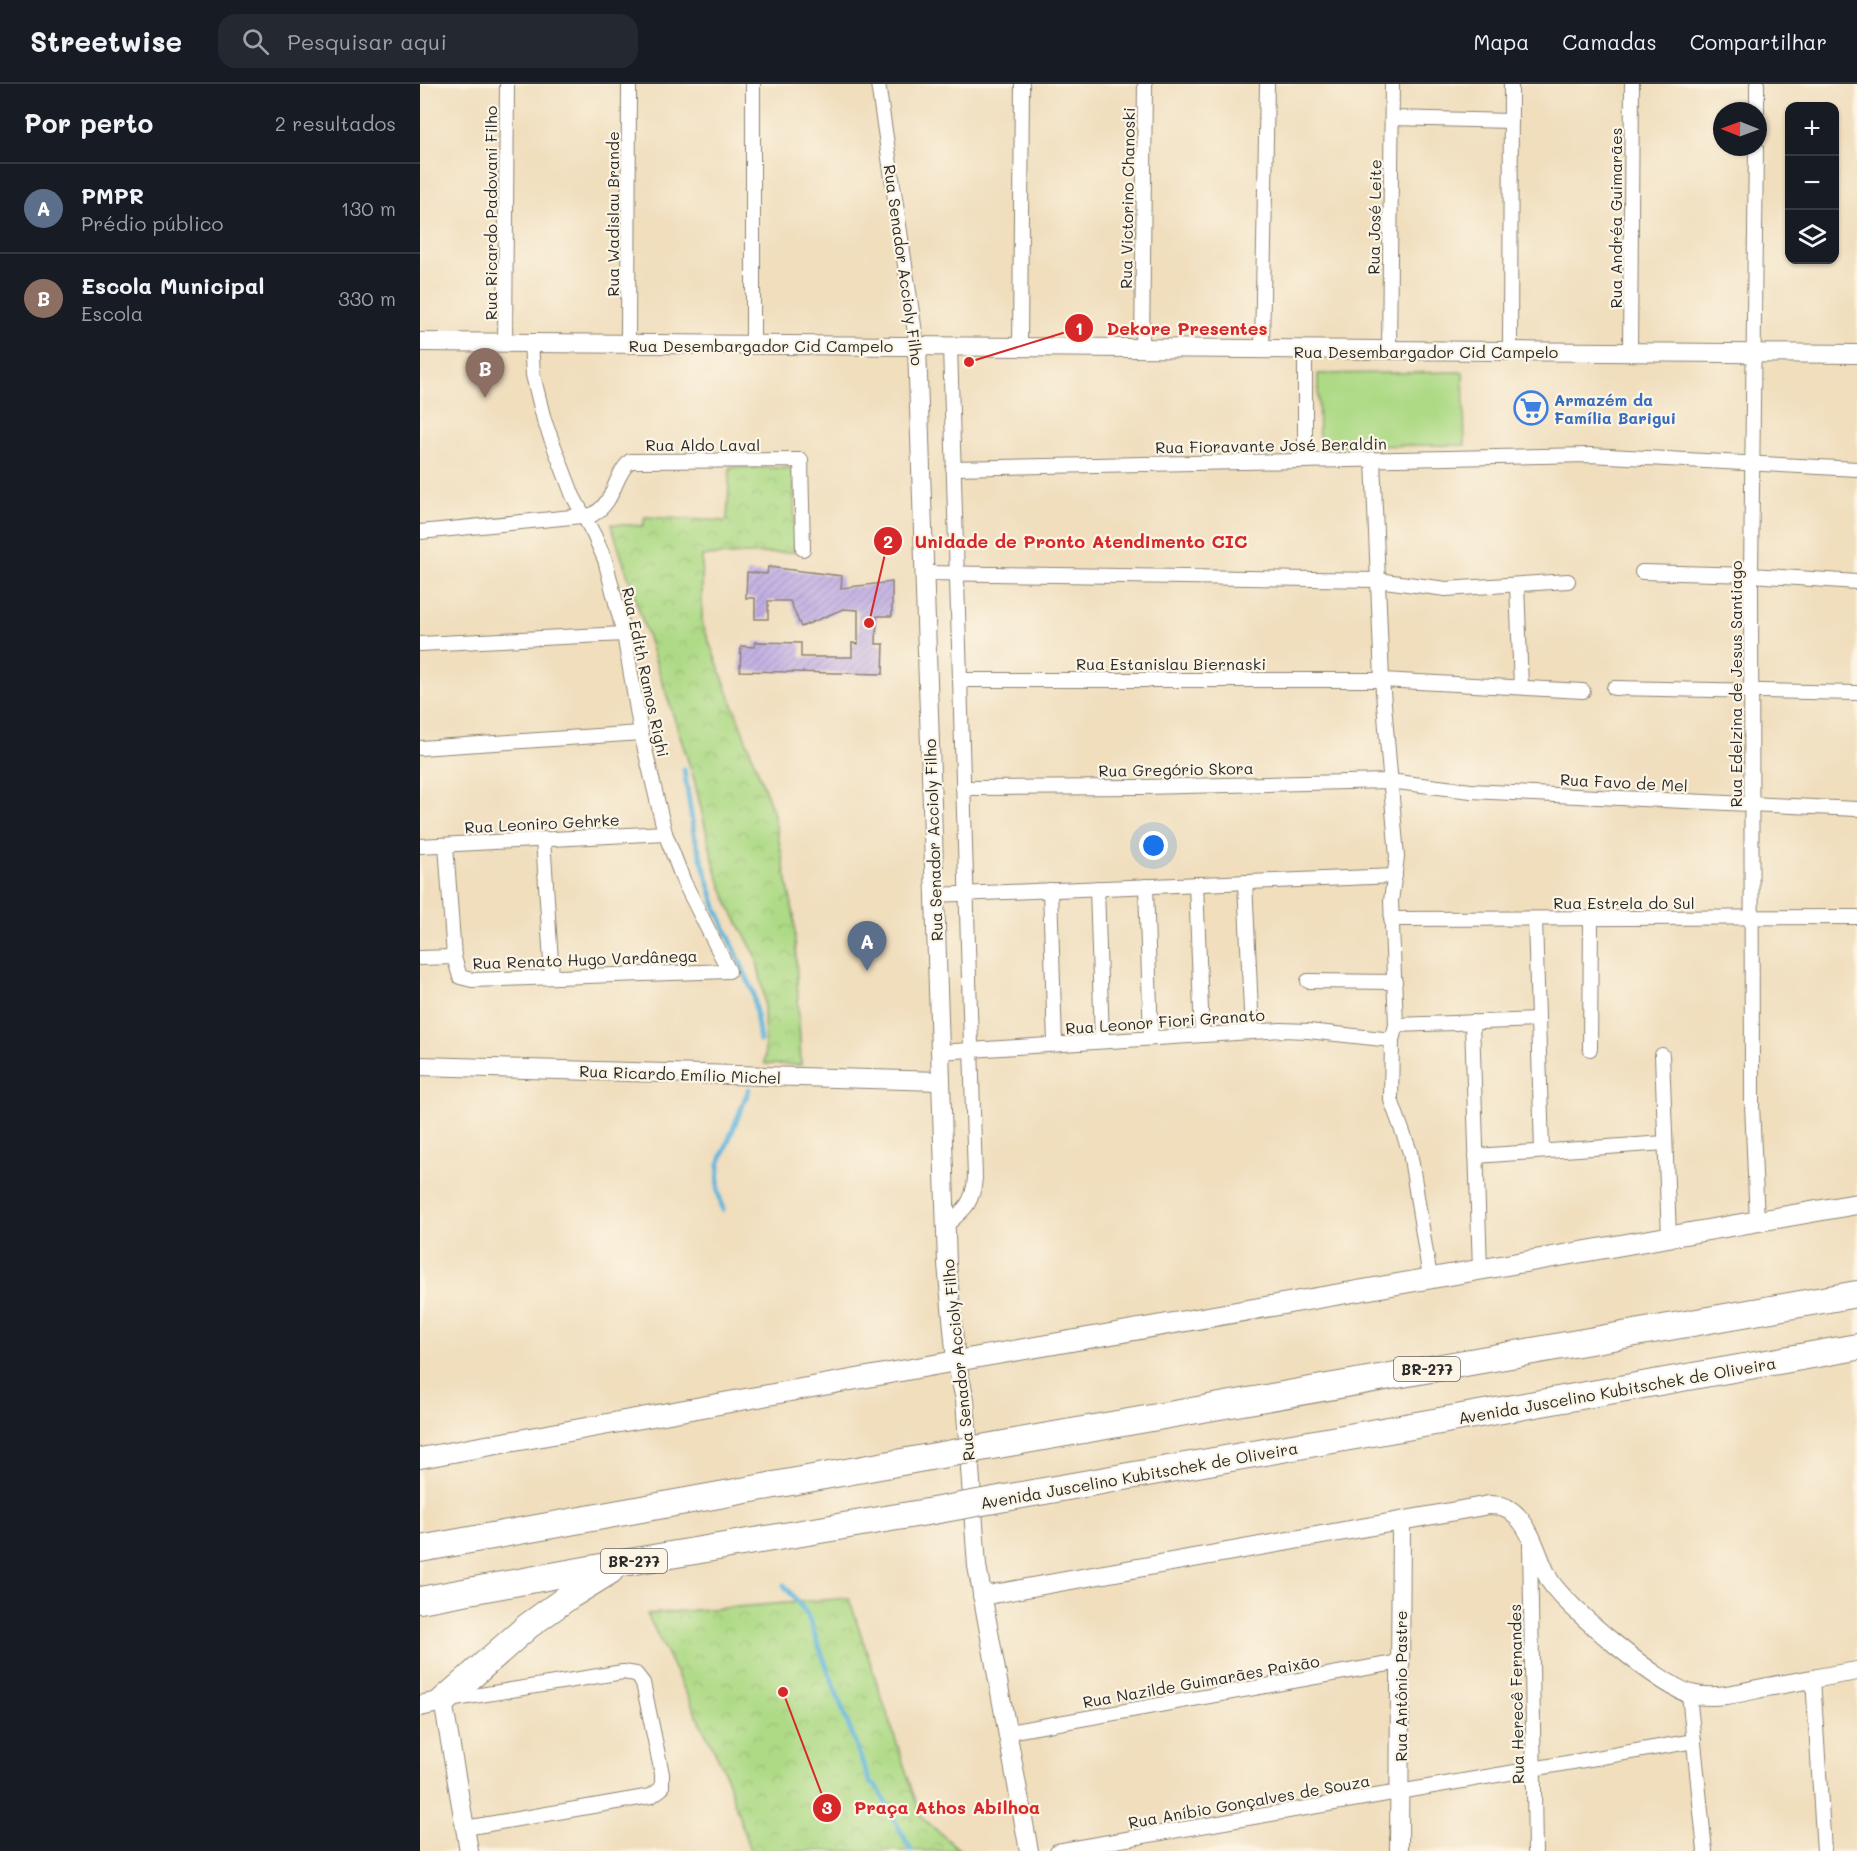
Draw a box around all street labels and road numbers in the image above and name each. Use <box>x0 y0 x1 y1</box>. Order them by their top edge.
street label: Rua Ricardo Padovani Filho <box>480 106 501 320</box>
street label: Rua Victorino Chanoski <box>1115 107 1139 289</box>
street label: Rua Andréa Guimarães <box>1605 127 1626 309</box>
street label: Rua Wadislau Brande <box>602 131 623 297</box>
street label: Rua José Leite <box>1362 159 1386 275</box>
street label: Rua Senador Accioly Filho <box>879 163 929 367</box>
street label: Rua Desembargador Cid Campelo <box>629 335 893 356</box>
street label: Rua Desembargador Cid Campelo <box>1294 341 1558 362</box>
street label: Rua Fioravante José Beraldin <box>1155 432 1387 458</box>
street label: Rua Aldo Laval <box>646 434 760 455</box>
street label: Rua Edelzina de Jesus Santiago <box>1725 561 1746 807</box>
street label: Rua Edith Ramos Righi <box>618 585 674 759</box>
street label: Rua Estanislau Biernaski <box>1076 653 1266 674</box>
street label: Rua Senador Accioly Filho <box>919 738 947 942</box>
street label: Rua Gregório Skora <box>1098 757 1254 781</box>
street label: Rua Favo de Mel <box>1560 768 1688 796</box>
street label: Rua Leoniro Gehrke <box>464 808 620 838</box>
street label: Rua Estrela do Sul <box>1553 892 1695 913</box>
street label: Rua Renato Hugo Vardânega <box>472 945 698 973</box>
street label: Rua Leonor Fiori Granato <box>1065 1004 1265 1038</box>
street label: Rua Ricardo Emílio Michel <box>579 1060 781 1088</box>
street label: Rua Senador Accioly Filho <box>937 1258 979 1462</box>
street label: Avenida Juscelino Kubitschek de Oliveira <box>1457 1352 1777 1428</box>
road number: BR-277 <box>1394 1357 1460 1381</box>
street label: Avenida Juscelino Kubitschek de Oliveira <box>979 1437 1299 1513</box>
road number: BR-277 <box>601 1549 667 1573</box>
street label: Rua Herecê Fernandes <box>1504 1604 1528 1784</box>
street label: Rua Antônio Pastre <box>1390 1610 1411 1762</box>
street label: Rua Nazilde Guimarães Paixão <box>1081 1650 1321 1712</box>
street label: Rua Aníbio Gonçalves de Souza <box>1127 1769 1371 1833</box>

